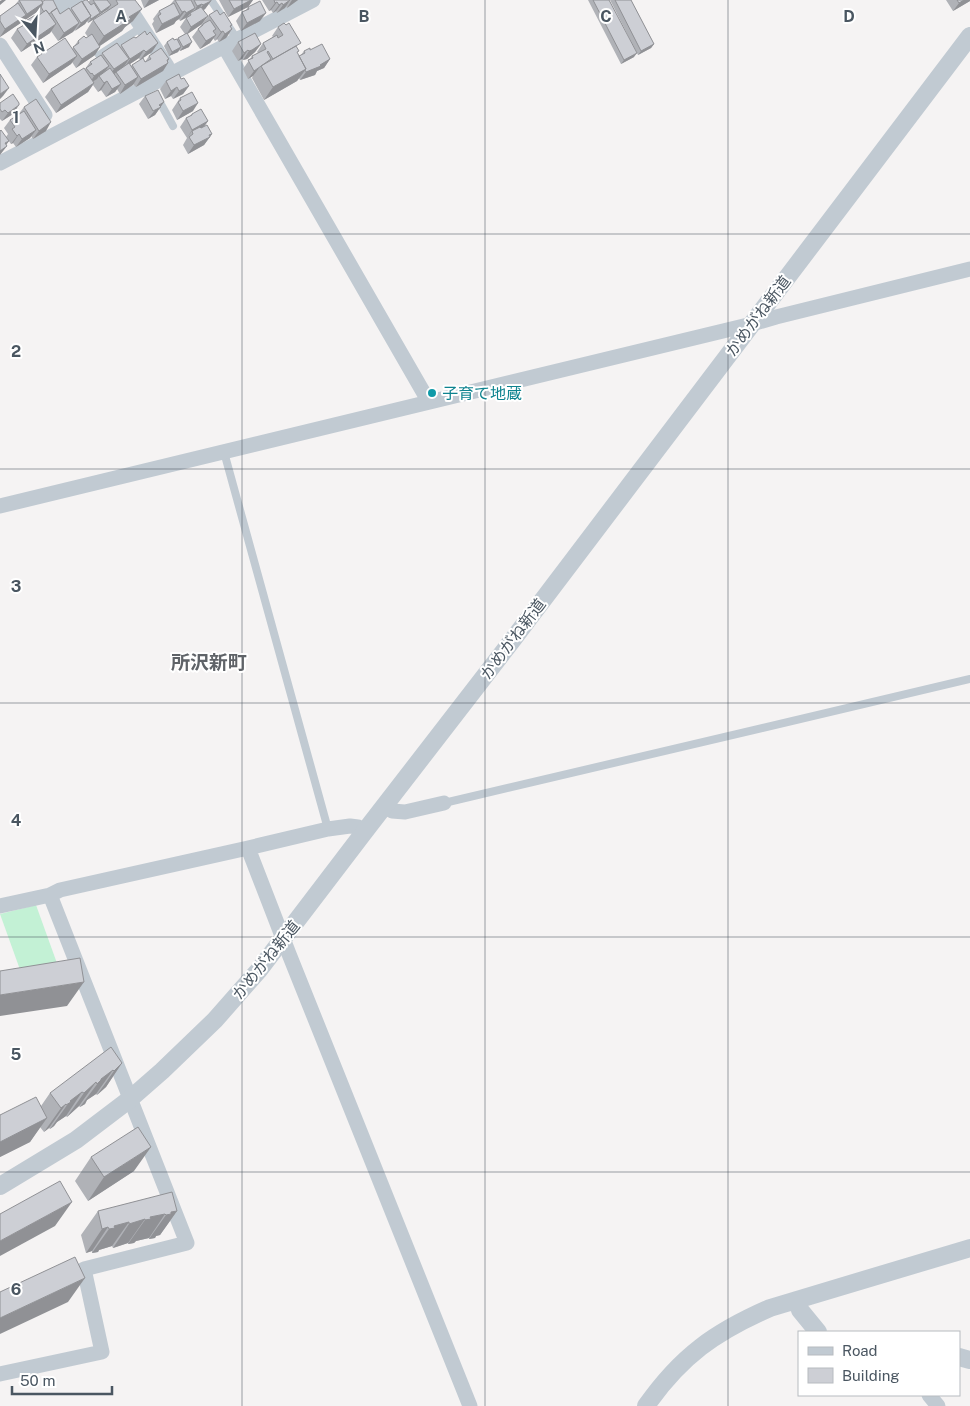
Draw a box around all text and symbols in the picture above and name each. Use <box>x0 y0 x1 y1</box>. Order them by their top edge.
text: A <box>115 7 127 26</box>
text: B <box>359 7 370 26</box>
text: C <box>600 7 612 26</box>
text: D <box>843 7 855 26</box>
north arrow <box>10 10 60 60</box>
text: N <box>31 38 47 57</box>
text: 1 <box>13 108 19 127</box>
street label: かめがね新道 <box>722 272 794 360</box>
text: 2 <box>11 342 21 361</box>
place label: 子育て地蔵 <box>442 384 522 403</box>
marker: 子育て地蔵 <box>426 387 438 399</box>
text: 3 <box>11 577 21 596</box>
street label: かめがね新道 <box>477 595 549 683</box>
district label: 所沢新町 <box>171 651 247 673</box>
text: 4 <box>11 811 22 830</box>
street label: かめがね新道 <box>228 917 304 1003</box>
text: 5 <box>11 1045 22 1064</box>
text: 6 <box>11 1280 21 1299</box>
legend <box>798 1331 960 1396</box>
text: Road <box>842 1342 878 1359</box>
scale bar <box>12 1364 112 1396</box>
text: Building <box>842 1367 900 1384</box>
text: 50 m <box>20 1372 55 1389</box>

